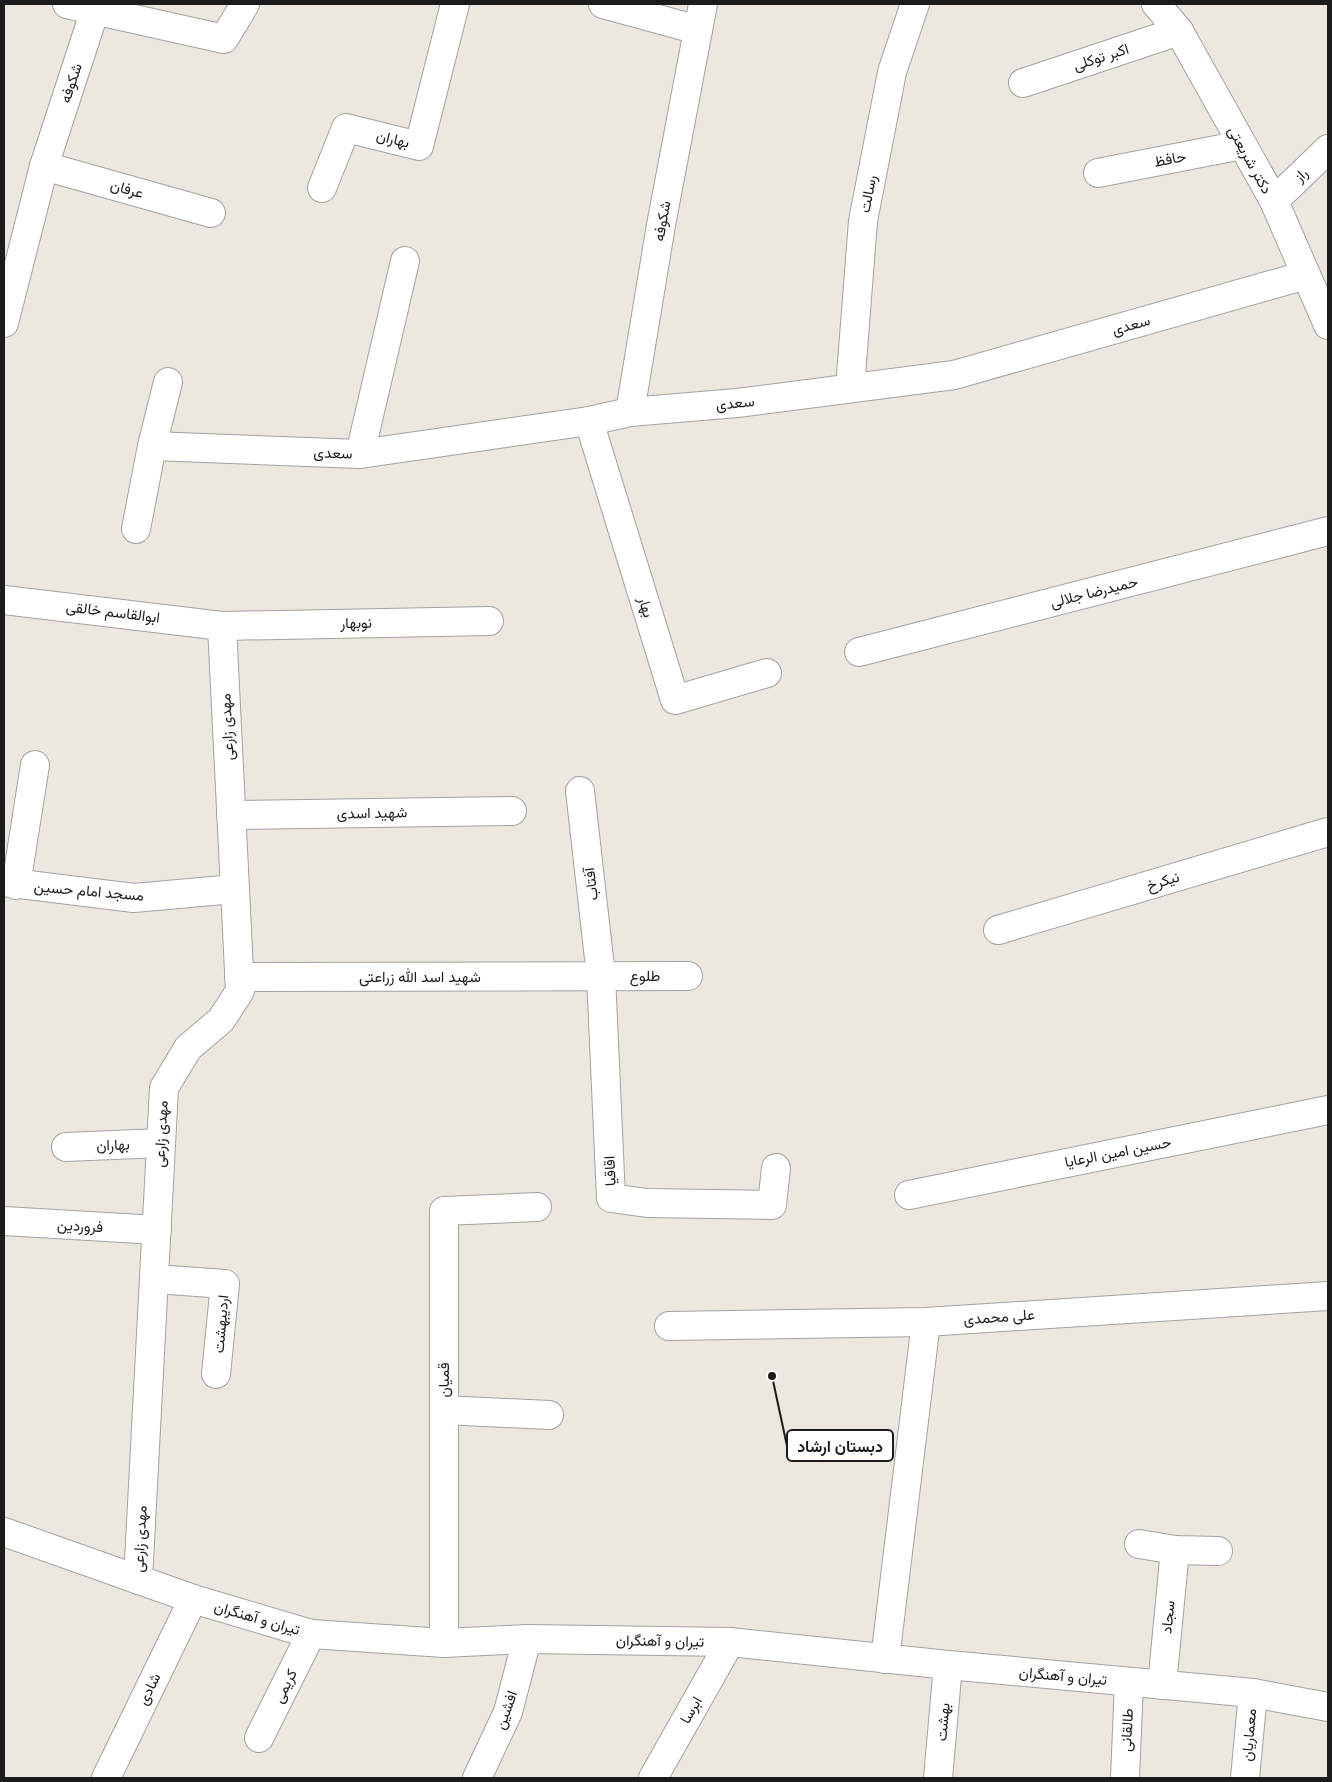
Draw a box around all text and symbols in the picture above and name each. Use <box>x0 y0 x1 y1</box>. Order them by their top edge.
street label: اکبر توکلی <box>1071 39 1131 75</box>
street label: شکوفه <box>55 60 86 105</box>
street label: دکتر شریعتی <box>1223 122 1277 198</box>
street label: بهاران <box>375 125 412 152</box>
street label: حافظ <box>1152 146 1187 170</box>
street label: راز <box>1289 163 1312 187</box>
street label: رسالت <box>855 173 880 214</box>
street label: عرفان <box>108 175 146 202</box>
street label: شکوفه <box>649 199 674 243</box>
street label: سعدی <box>1110 310 1153 340</box>
street label: سعدی <box>715 391 756 415</box>
street label: سعدی <box>313 442 353 464</box>
street label: حمیدرضا جلالی <box>1048 571 1140 613</box>
street label: بهار <box>634 593 659 620</box>
street label: ابوالقاسم خالقی <box>65 596 161 628</box>
street label: نوبهار <box>339 613 372 632</box>
street label: مهدی زارعی <box>215 693 239 761</box>
street label: شهید اسدی <box>337 802 408 824</box>
street label: آفتاب <box>579 865 602 902</box>
street label: نیکرخ <box>1144 867 1182 896</box>
street label: مسجد امام حسین <box>33 876 145 906</box>
street label: طلوع <box>630 966 660 987</box>
street label: شهید اسد الله زراعتی <box>359 967 481 987</box>
street label: مهدی زارعی <box>149 1100 173 1168</box>
street label: حسین امین الرعایا <box>1063 1132 1173 1172</box>
street label: بهاران <box>96 1134 130 1155</box>
street label: اقاقیا <box>599 1155 620 1187</box>
street label: فروردین <box>56 1215 104 1237</box>
street label: اردیبهشت <box>208 1294 233 1354</box>
street label: علی محمدی <box>963 1305 1036 1329</box>
street label: قمیان <box>434 1362 453 1397</box>
callout: دبستان ارشاد <box>787 1430 893 1461</box>
text: دبستان ارشاد <box>797 1436 883 1457</box>
street label: مهدی زارعی <box>128 1505 152 1573</box>
street label: تیران و آهنگران <box>212 1596 303 1639</box>
street label: سجاد <box>1156 1599 1179 1634</box>
street label: تیران و آهنگران <box>616 1630 705 1651</box>
street label: تیران و آهنگران <box>1018 1662 1108 1689</box>
street label: کریمی <box>268 1665 302 1706</box>
street label: شادی <box>133 1669 165 1708</box>
street label: افشین <box>490 1688 522 1732</box>
street label: ابرسا <box>675 1693 706 1727</box>
street label: بهشت <box>931 1702 954 1742</box>
street label: طالقانی <box>1116 1708 1138 1752</box>
street label: معماریان <box>1237 1708 1260 1762</box>

